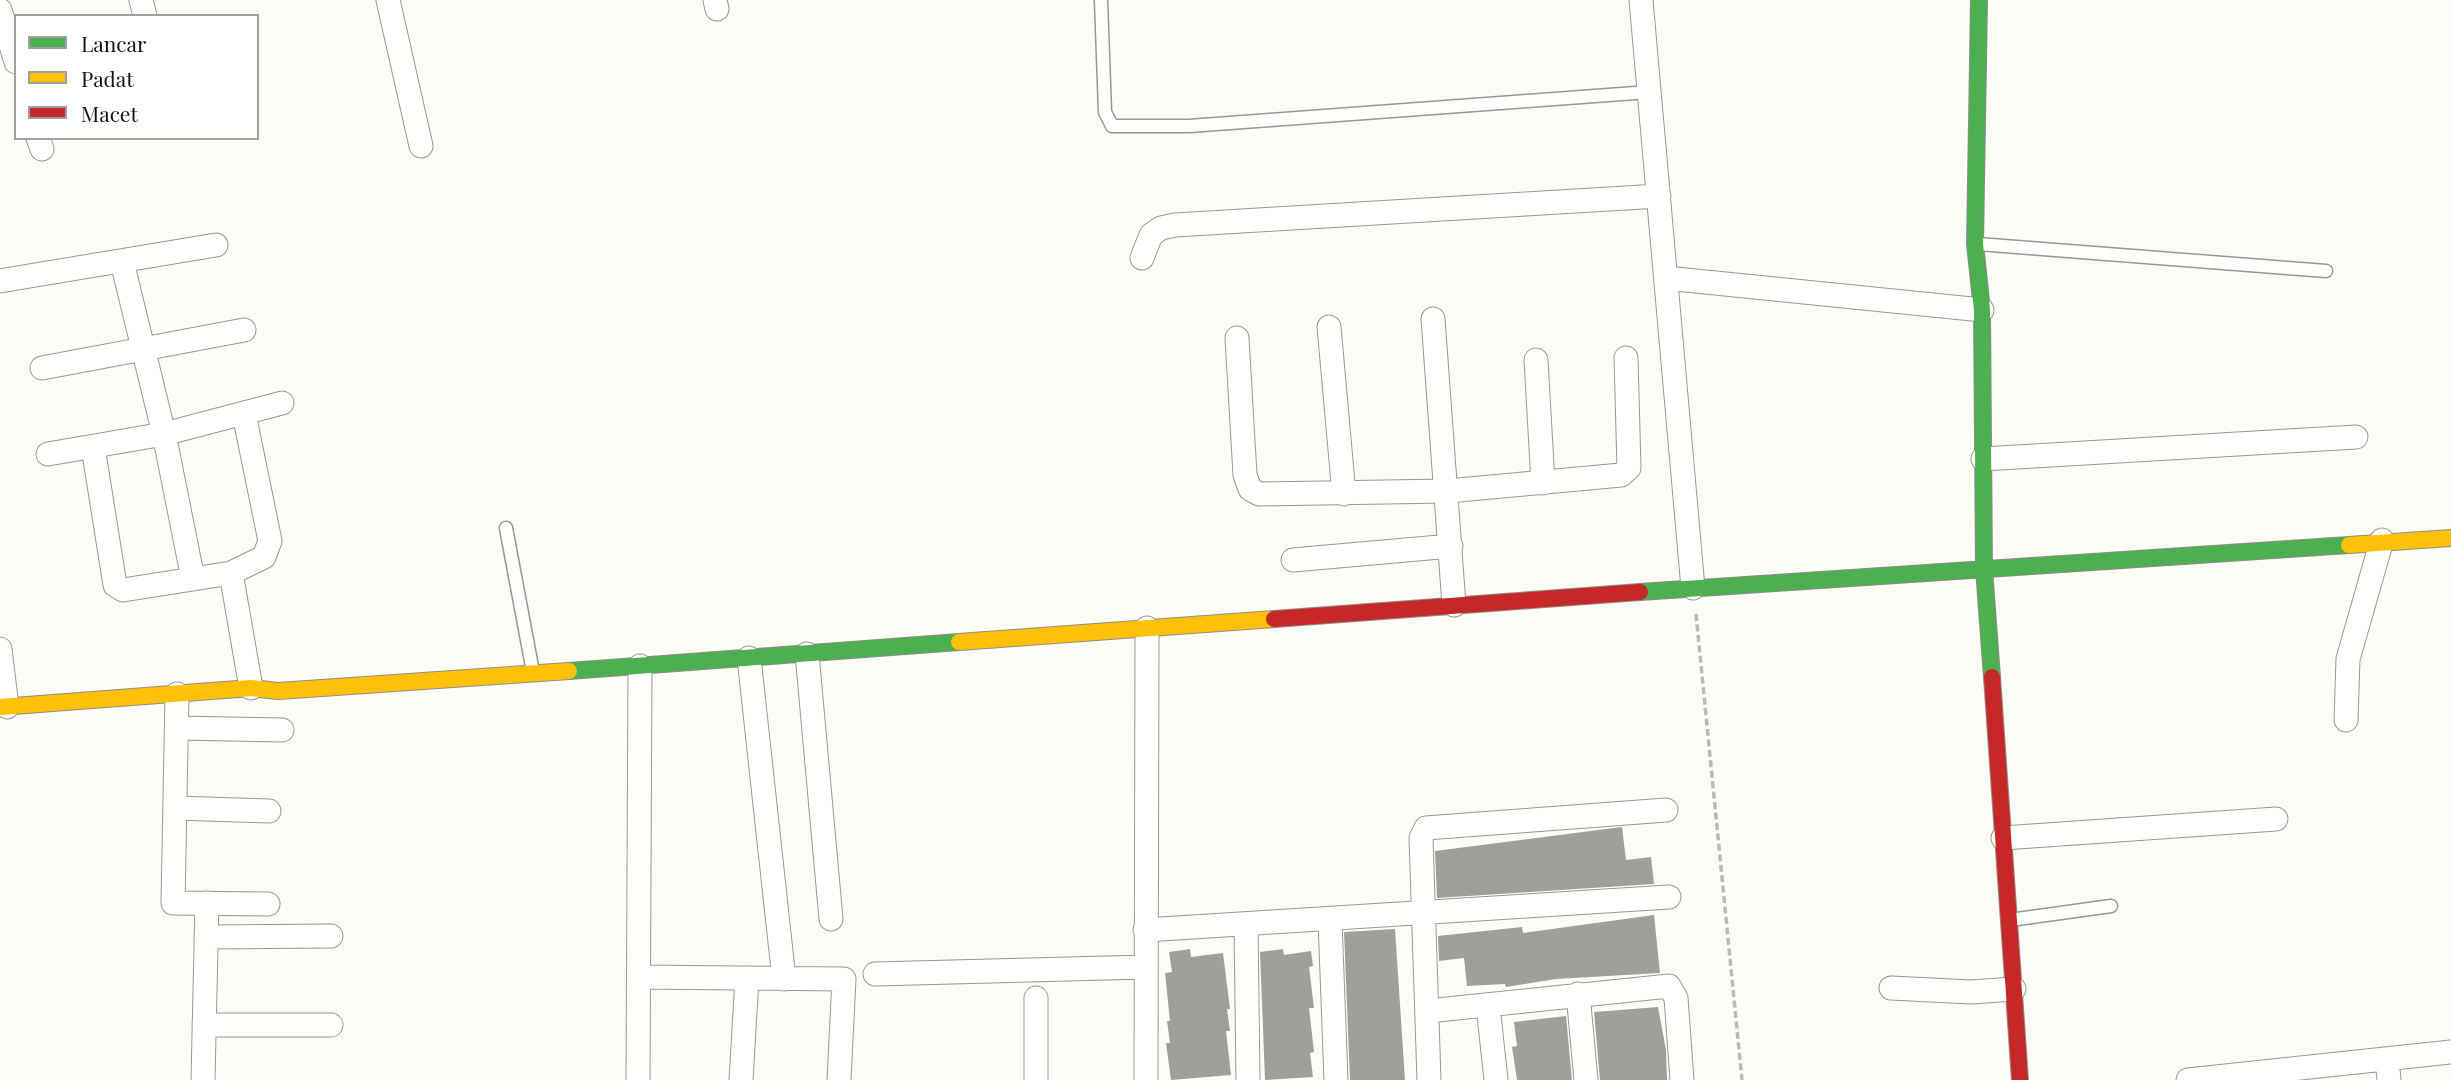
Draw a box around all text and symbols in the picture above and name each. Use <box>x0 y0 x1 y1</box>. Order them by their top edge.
legend <box>14 14 259 140</box>
text: Lancar <box>81 29 146 57</box>
text: Padat <box>81 64 134 92</box>
text: Macet <box>81 99 138 127</box>

